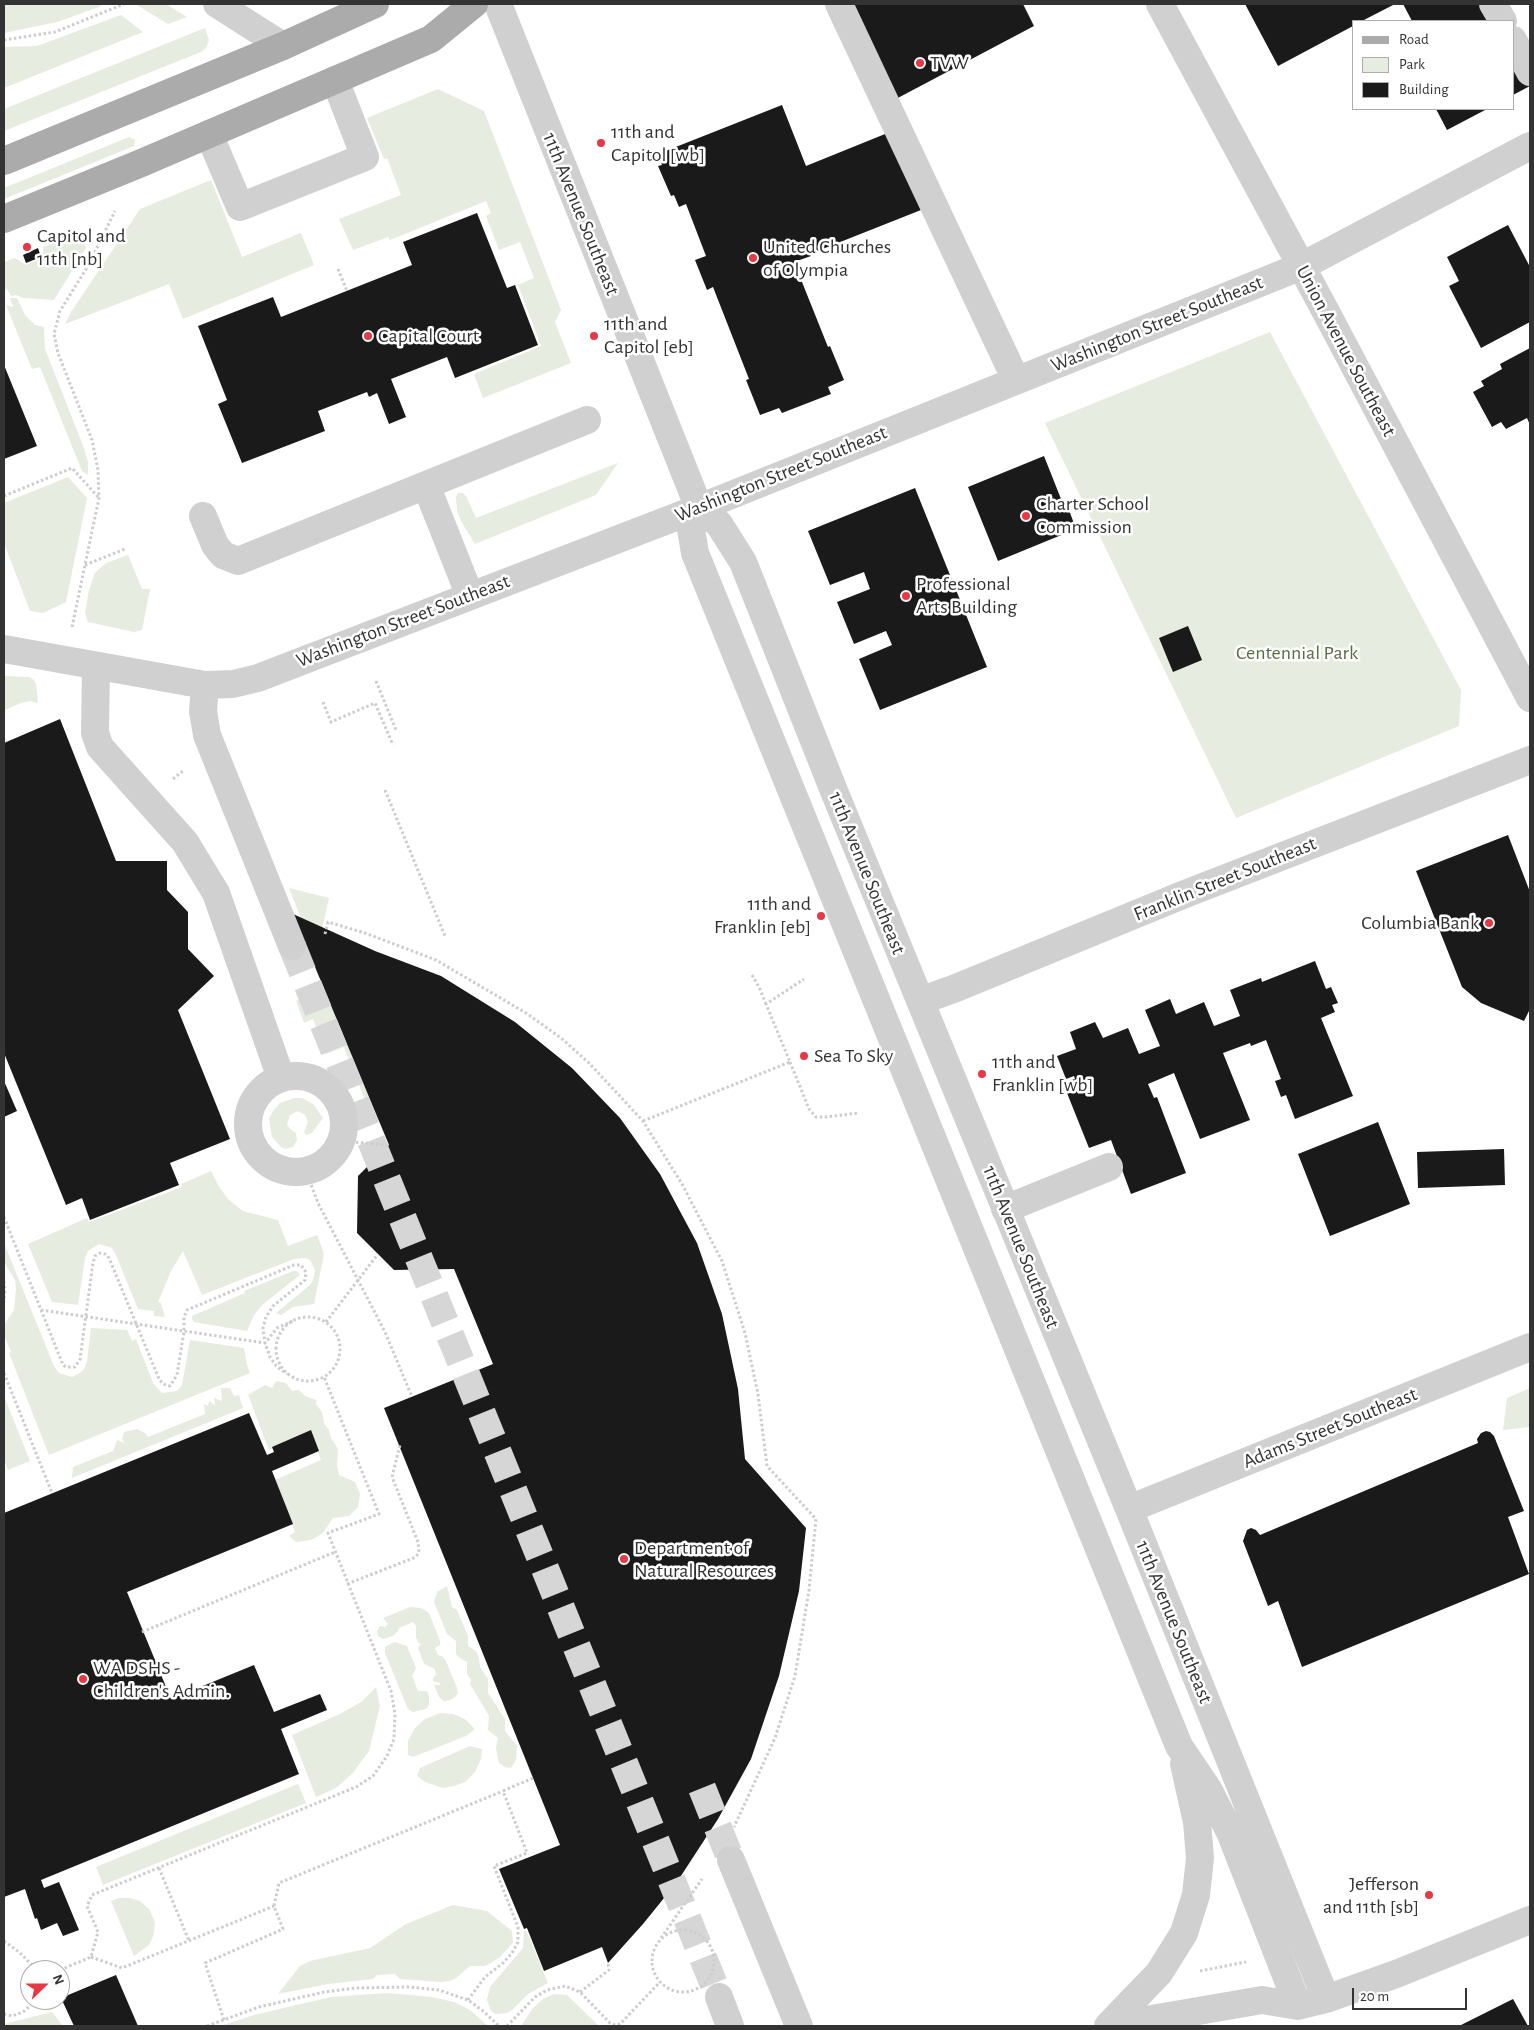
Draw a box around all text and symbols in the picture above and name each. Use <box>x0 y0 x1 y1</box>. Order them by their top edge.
legend <box>1352 20 1514 110</box>
text: Road <box>1399 32 1429 47</box>
place label: TVW <box>930 51 969 75</box>
marker: TVW <box>914 57 926 69</box>
text: Park <box>1399 57 1425 72</box>
text: Building <box>1399 82 1449 97</box>
place label: 11th and Capitol [wb] <box>611 120 705 167</box>
street label: 11th Avenue Southeast <box>537 129 625 299</box>
marker: 11th and Capitol [wb] <box>595 137 607 149</box>
place label: Capitol and 11th [nb] <box>37 224 126 271</box>
place label: United Churches of Olympia <box>763 235 891 282</box>
marker: Capitol and 11th [nb] <box>21 241 33 253</box>
marker: United Churches of Olympia <box>747 252 759 264</box>
street label: Union Avenue Southeast <box>1291 261 1401 441</box>
street label: Washington Street Southeast <box>1047 270 1267 378</box>
place label: 11th and Capitol [eb] <box>604 312 694 359</box>
place label: Capital Court <box>378 324 479 348</box>
marker: Capital Court <box>362 330 374 342</box>
marker: 11th and Capitol [eb] <box>588 330 600 342</box>
street label: Washington Street Southeast <box>671 420 891 528</box>
place label: Charter School Commission <box>1036 492 1149 539</box>
marker: Charter School Commission <box>1020 510 1032 522</box>
street label: Washington Street Southeast <box>293 569 513 673</box>
place label: Professional Arts Building <box>916 572 1017 619</box>
marker: Professional Arts Building <box>900 590 912 602</box>
park label: Centennial Park <box>1236 641 1358 665</box>
street label: 11th Avenue Southeast <box>823 788 911 958</box>
street label: Franklin Street Southeast <box>1130 831 1320 927</box>
place label: 11th and Franklin [eb] <box>714 892 811 939</box>
marker: 11th and Franklin [eb] <box>815 910 827 922</box>
place label: Columbia Bank <box>1361 911 1479 935</box>
marker: Columbia Bank <box>1483 917 1495 929</box>
place label: Sea To Sky <box>814 1044 893 1068</box>
marker: Sea To Sky <box>798 1050 810 1062</box>
place label: 11th and Franklin [wb] <box>992 1050 1093 1097</box>
marker: 11th and Franklin [wb] <box>976 1068 988 1080</box>
street label: 11th Avenue Southeast <box>977 1162 1065 1332</box>
street label: Adams Street Southeast <box>1239 1382 1421 1474</box>
place label: Department of Natural Resources <box>634 1536 774 1583</box>
street label: 11th Avenue Southeast <box>1130 1537 1218 1707</box>
marker: Department of Natural Resources <box>618 1553 630 1565</box>
place label: WA DSHS - Children's Admin. <box>93 1656 230 1703</box>
marker: WA DSHS - Children's Admin. <box>77 1673 89 1685</box>
place label: Jefferson and 11th [sb] <box>1323 1872 1419 1919</box>
marker: Jefferson and 11th [sb] <box>1423 1889 1435 1901</box>
north arrow <box>20 1960 70 2010</box>
text: N <box>50 1973 66 1987</box>
scale bar <box>1354 1978 1469 2010</box>
text: 20 m <box>1360 1989 1389 2004</box>

